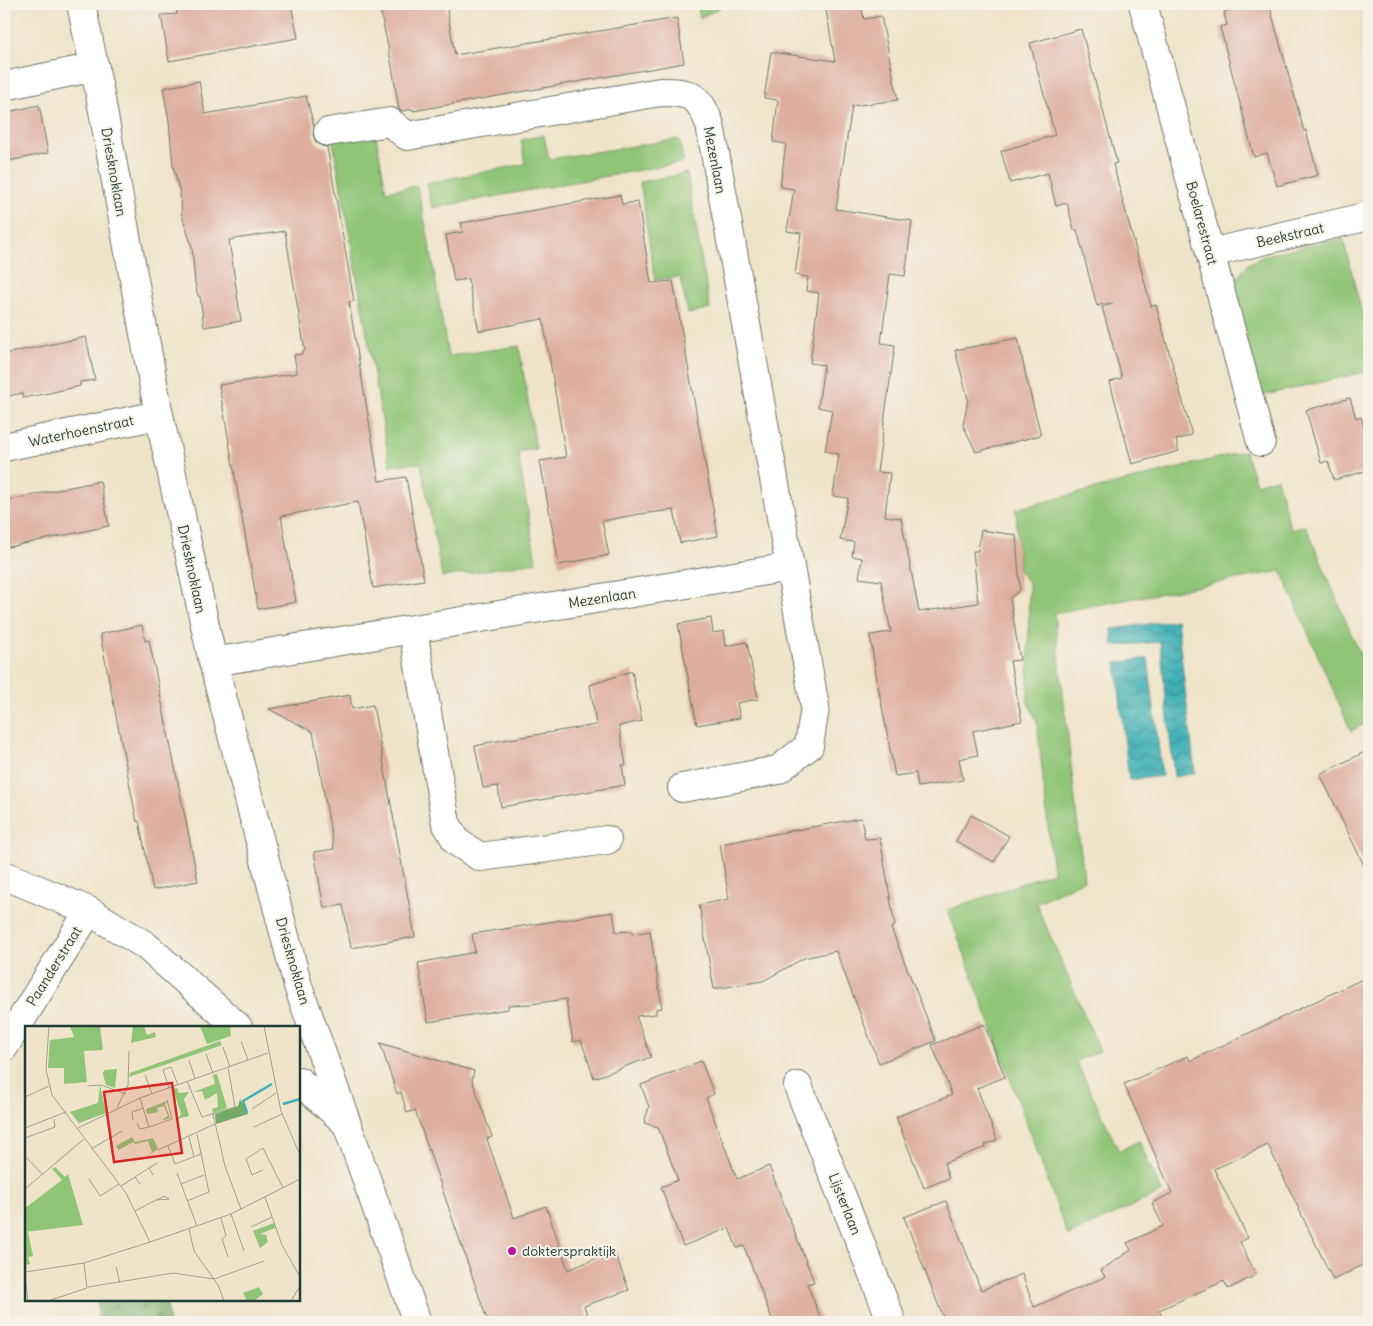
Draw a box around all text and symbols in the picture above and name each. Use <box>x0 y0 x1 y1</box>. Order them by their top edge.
street label: Mezenlaan <box>700 125 730 195</box>
street label: Driesknoklaan <box>97 126 131 218</box>
street label: Boelarestraat <box>1182 179 1222 267</box>
street label: Beekstraat <box>1255 218 1326 251</box>
street label: Waterhoenstraat <box>27 411 135 451</box>
street label: Driesknoklaan <box>174 523 210 615</box>
street label: Mezenlaan <box>567 584 637 612</box>
street label: Driesknoklaan <box>272 915 314 1007</box>
street label: Paanderstraat <box>22 922 86 1009</box>
inset map <box>25 1026 300 1301</box>
street label: Lijsterlaan <box>824 1170 866 1238</box>
place label: dokterspraktijk <box>522 1242 616 1260</box>
marker: dokterspraktijk <box>506 1245 518 1257</box>

